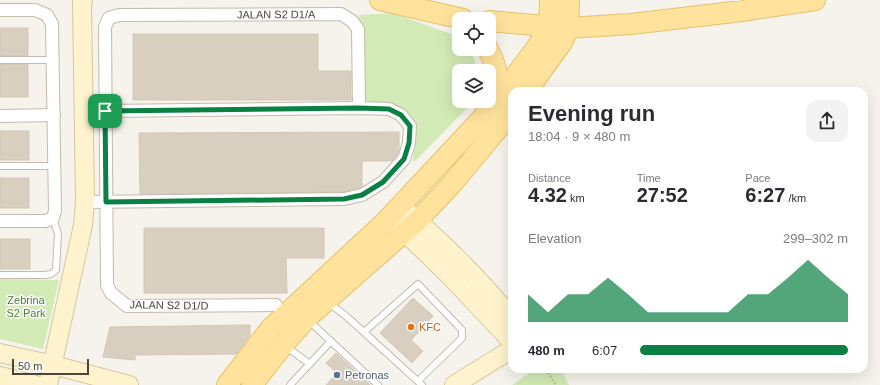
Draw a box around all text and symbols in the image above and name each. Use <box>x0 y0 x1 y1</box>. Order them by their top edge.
street label: JALAN S2 D1/A <box>237 8 316 20</box>
map controls <box>452 12 496 108</box>
button: locate <box>452 12 496 56</box>
button: layers <box>452 64 496 108</box>
pin <box>88 94 122 128</box>
icon: arrive <box>94 100 116 122</box>
button: share <box>806 100 848 142</box>
text: Evening run <box>528 101 655 126</box>
text: 18:04 · 9 × 480 m <box>528 129 630 144</box>
text: Distance <box>528 172 571 184</box>
text: Time <box>637 172 661 184</box>
text: Pace <box>745 172 770 184</box>
text: 4.32 <box>528 184 567 206</box>
text: 27:52 <box>637 184 688 206</box>
text: 6:27 <box>745 184 785 206</box>
text: km <box>567 192 585 204</box>
text: /km <box>785 192 806 204</box>
text: Elevation <box>528 231 581 246</box>
text: 299–302 m <box>783 231 848 246</box>
park label: Zebrina S2 Park <box>6 294 46 319</box>
street label: JALAN S2 D1/D <box>129 298 209 312</box>
place label: KFC <box>419 321 441 333</box>
marker: KFC <box>406 322 416 332</box>
text: 480 m <box>528 343 565 358</box>
text: 6:07 <box>592 343 617 358</box>
scale bar <box>12 357 89 376</box>
text: 50 m <box>18 360 42 372</box>
place label: Petronas <box>345 369 390 381</box>
marker: Petronas <box>332 370 342 380</box>

